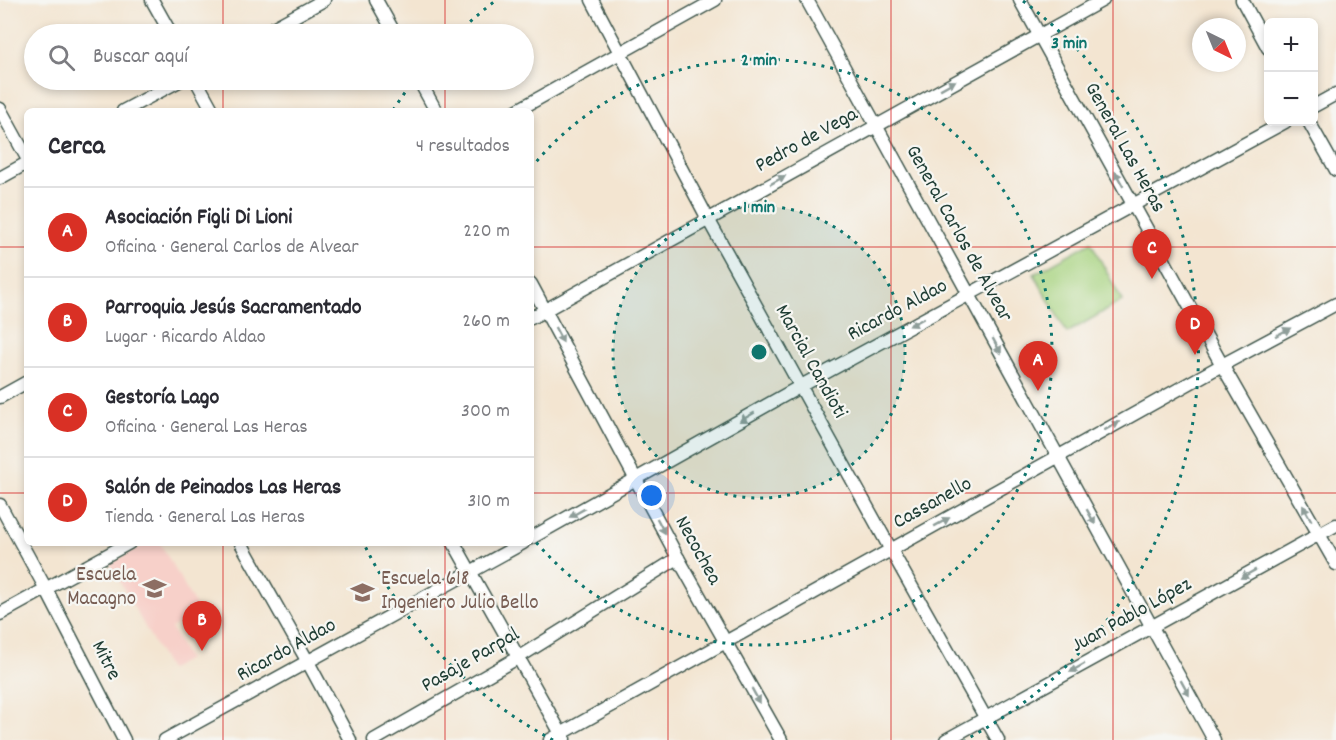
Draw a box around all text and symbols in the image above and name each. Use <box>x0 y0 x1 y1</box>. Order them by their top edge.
north arrow <box>1192 18 1246 72</box>
map controls <box>1264 18 1318 126</box>
button: + <box>1264 18 1318 72</box>
search box <box>24 24 534 90</box>
text: 3 min <box>1051 32 1087 57</box>
icon: search <box>45 41 78 74</box>
text: Buscar aquí <box>93 42 188 73</box>
text: 2 min <box>741 49 777 74</box>
button: − <box>1264 72 1318 126</box>
street label: General Las Heras <box>1076 77 1172 219</box>
one-way arrow <box>940 80 957 90</box>
street label: Pedro de Vega <box>750 100 865 181</box>
text: Cerca <box>48 129 105 166</box>
text: 4 resultados <box>416 133 510 161</box>
street label: General Carlos de Alvear <box>897 140 1019 328</box>
one-way arrow <box>1114 170 1124 187</box>
one-way arrow <box>769 175 786 185</box>
text: 1 min <box>743 196 775 221</box>
text: Asociación Figli Di Lioni <box>105 203 292 234</box>
text: A <box>62 218 73 246</box>
text: 220 m <box>463 218 510 246</box>
pin: C <box>1132 230 1172 279</box>
text: Oficina · General Carlos de Alvear <box>105 234 359 262</box>
street label: Ricardo Aldao <box>843 272 953 350</box>
text: Parroquia Jesús Sacramentado <box>105 293 362 324</box>
street label: Marcial Candioti <box>766 299 854 425</box>
pin: D <box>1176 306 1214 355</box>
text: B <box>63 308 72 336</box>
text: 260 m <box>462 308 510 336</box>
one-way arrow <box>909 317 926 327</box>
text: Lugar · Ricardo Aldao <box>105 324 266 352</box>
one-way arrow <box>554 327 564 344</box>
one-way arrow <box>1274 327 1291 337</box>
one-way arrow <box>992 338 1002 355</box>
centre of rings <box>749 342 769 362</box>
pin: A <box>1018 342 1058 391</box>
text: Gestoría Lago <box>105 383 219 414</box>
text: C <box>63 398 72 426</box>
text: 300 m <box>461 398 510 426</box>
one-way arrow <box>739 411 755 422</box>
text: Oficina · General Las Heras <box>105 414 308 442</box>
one-way arrow <box>1103 421 1120 431</box>
street label: Cassanello <box>888 470 978 538</box>
text: Salón de Peinados Las Heras <box>105 473 341 504</box>
your location <box>637 481 666 510</box>
text: D <box>62 488 73 516</box>
text: 310 m <box>468 488 510 516</box>
text: Tienda · General Las Heras <box>105 504 305 532</box>
one-way arrow <box>1302 504 1312 521</box>
one-way arrow <box>568 508 585 518</box>
one-way arrow <box>1086 508 1096 525</box>
street label: Necochea <box>666 511 729 592</box>
one-way arrow <box>934 516 950 527</box>
one-way arrow <box>656 517 666 534</box>
place label: Escuela Macagno <box>67 561 137 615</box>
place label: Escuela 618 Ingeniero Julio Bello <box>381 565 539 619</box>
one-way arrow <box>1239 569 1256 579</box>
street label: Juan Pablo López <box>1066 571 1198 661</box>
school or university icon: Escuela Macagno <box>141 575 167 601</box>
school or university icon: Escuela 618 Ingeniero Julio Bello <box>350 579 376 605</box>
pin: B <box>182 602 222 651</box>
street label: Ricardo Aldao <box>232 611 342 691</box>
street label: Pasaje Parpal <box>416 621 526 701</box>
street label: Mitre <box>82 636 128 686</box>
one-way arrow <box>1068 663 1085 673</box>
one-way arrow <box>1180 679 1190 696</box>
one-way arrow <box>751 688 761 705</box>

